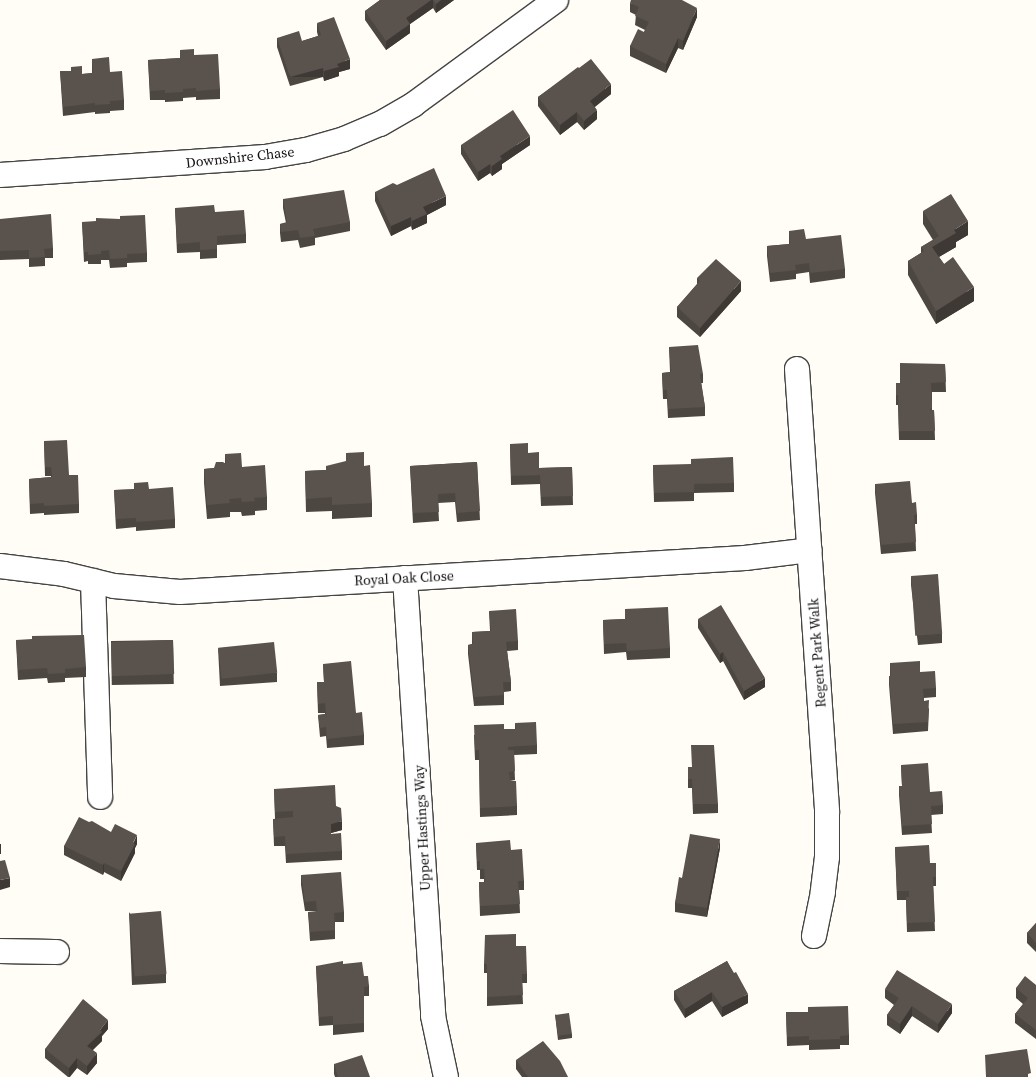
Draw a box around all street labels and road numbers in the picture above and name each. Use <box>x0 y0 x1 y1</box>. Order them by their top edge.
street label: Downshire Chase <box>185 143 295 171</box>
street label: Royal Oak Close <box>354 567 454 589</box>
street label: Regent Park Walk <box>805 598 829 708</box>
street label: Upper Hastings Way <box>410 764 434 892</box>

